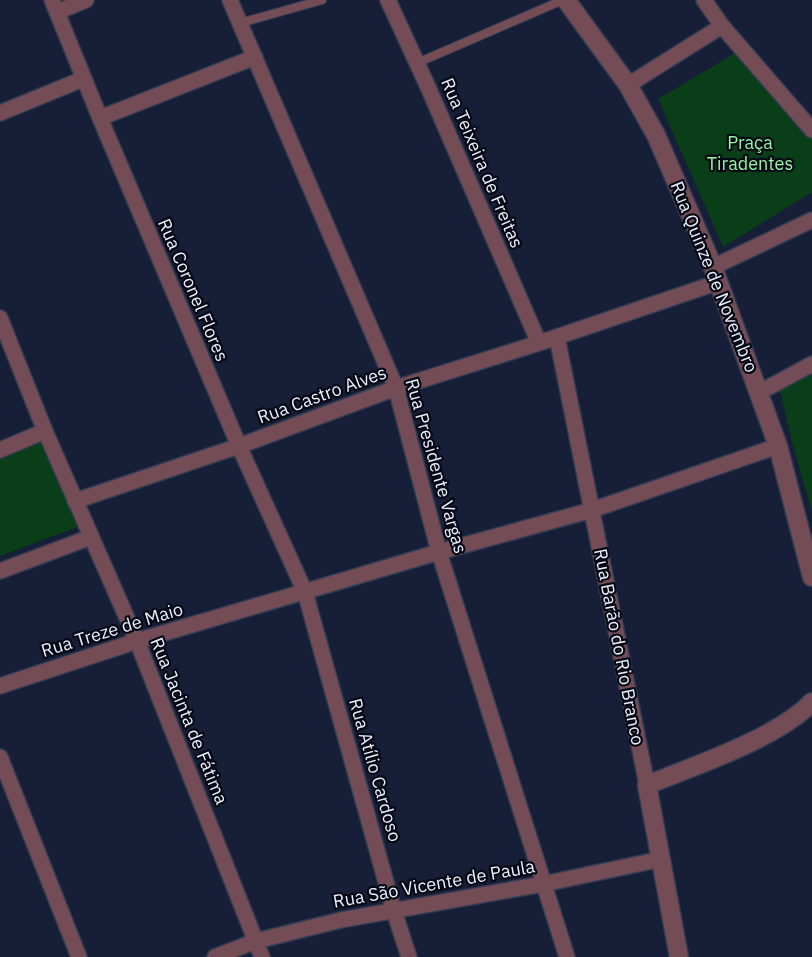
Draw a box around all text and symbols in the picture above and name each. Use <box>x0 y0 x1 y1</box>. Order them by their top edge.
street label: Rua Teixeira de Freitas <box>436 74 529 251</box>
park label: Praça Tiradentes <box>707 131 793 175</box>
street label: Rua Quinze de Novembro <box>666 178 763 376</box>
street label: Rua Coronel Flores <box>153 215 234 365</box>
street label: Rua Castro Alves <box>254 360 390 429</box>
street label: Rua Presidente Vargas <box>400 376 472 556</box>
street label: Rua Barão do Rio Branco <box>589 547 650 747</box>
street label: Rua Treze de Maio <box>38 597 186 662</box>
street label: Rua Jacinta de Fátima <box>145 634 234 808</box>
street label: Rua Atílio Cardoso <box>344 695 407 844</box>
street label: Rua São Vicente de Paula <box>331 854 537 913</box>

